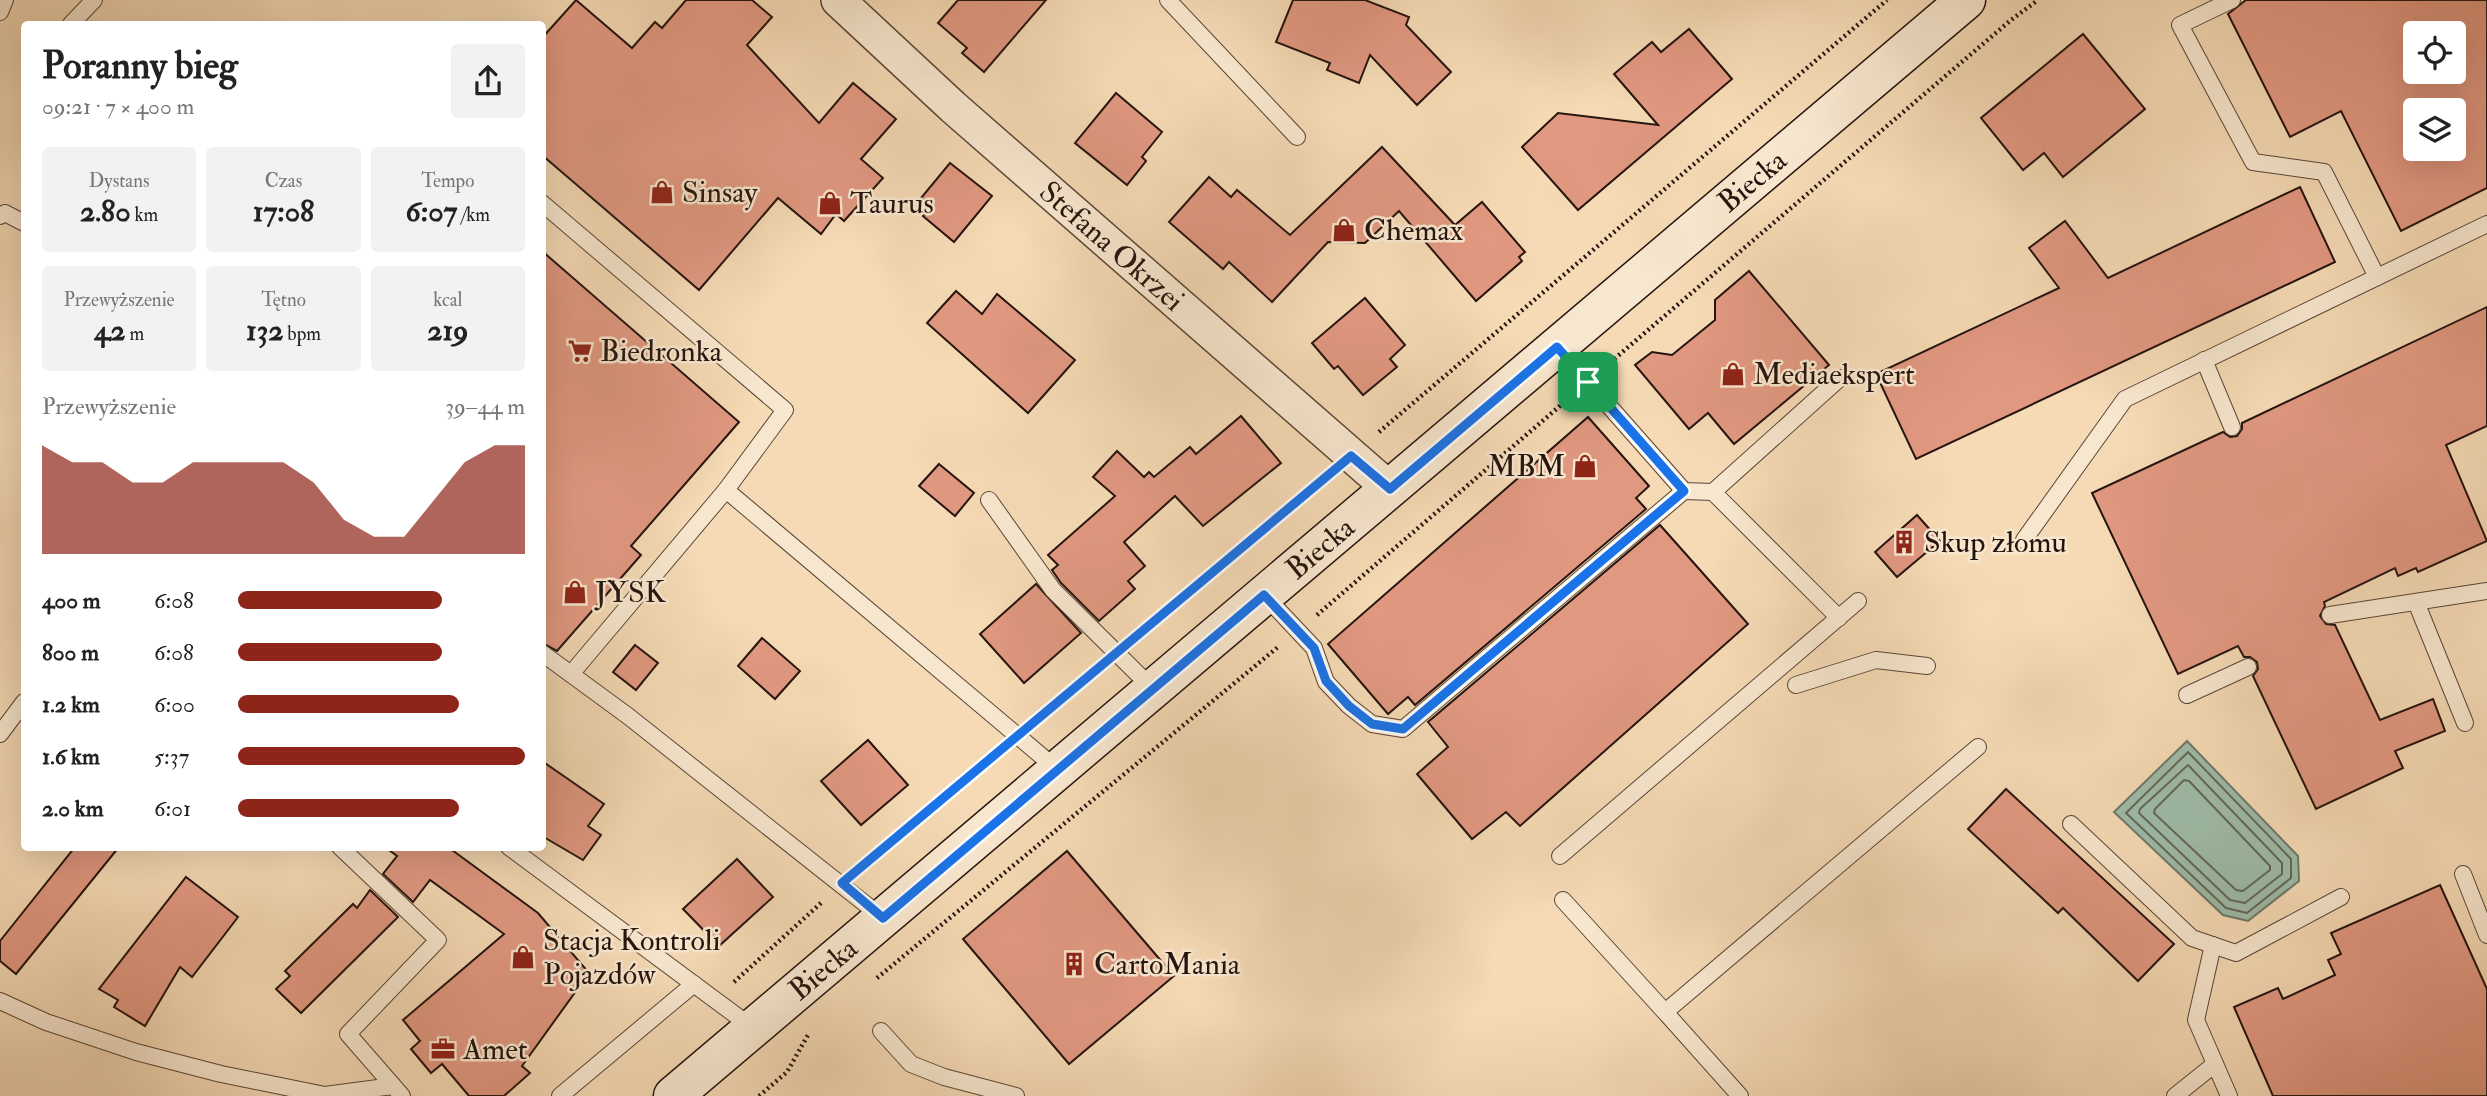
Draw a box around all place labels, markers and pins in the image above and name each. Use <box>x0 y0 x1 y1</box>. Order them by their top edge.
place label: Sinsay <box>682 174 758 211</box>
shop icon: Sinsay <box>648 178 676 206</box>
place label: Taurus <box>850 185 934 222</box>
shop icon: Taurus <box>816 189 844 217</box>
place label: Chemax <box>1364 212 1463 249</box>
shop icon: Chemax <box>1330 216 1358 244</box>
place label: Biedronka <box>600 333 723 370</box>
supermarket icon: Biedronka <box>566 337 594 365</box>
pin <box>1558 352 1618 412</box>
place label: Mediaekspert <box>1753 356 1915 393</box>
shop icon: Mediaekspert <box>1719 360 1747 388</box>
place label: MBM <box>1487 448 1565 485</box>
shop icon: MBM <box>1571 452 1599 480</box>
place label: Skup złomu <box>1924 524 2067 561</box>
building icon: Skup złomu <box>1890 528 1918 556</box>
place label: JYSK <box>594 574 667 611</box>
shop icon: JYSK <box>561 578 589 606</box>
place label: Stacja Kontroli Pojazdów <box>543 922 720 993</box>
shop icon: Stacja Kontroli Pojazdów <box>509 943 537 971</box>
place label: CartoMania <box>1094 946 1241 983</box>
building icon: CartoMania <box>1060 950 1088 978</box>
place label: Amet <box>462 1031 528 1068</box>
office icon: Amet <box>429 1035 457 1063</box>

